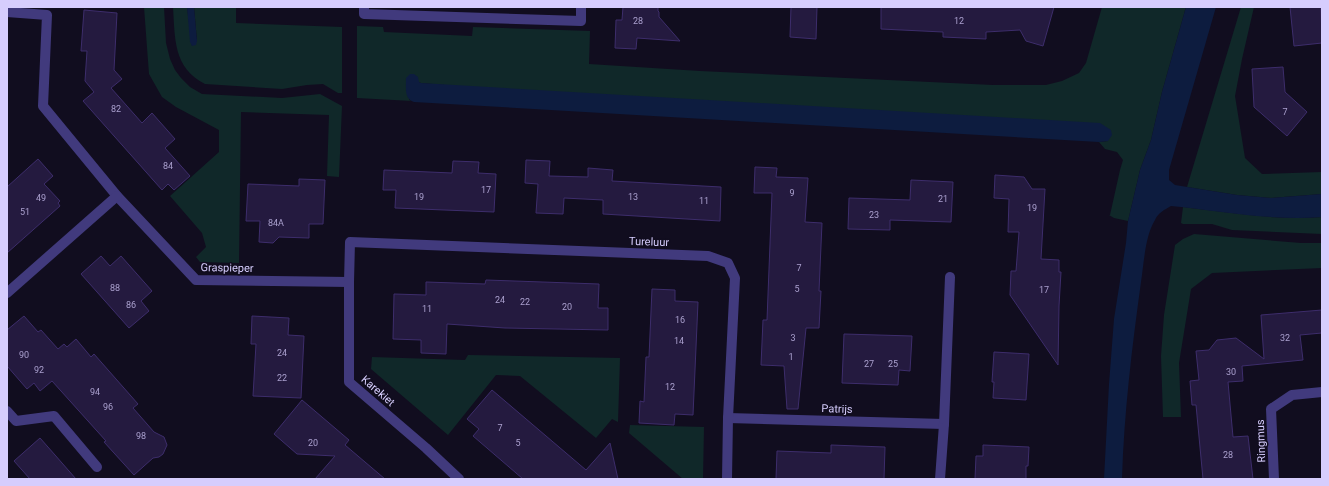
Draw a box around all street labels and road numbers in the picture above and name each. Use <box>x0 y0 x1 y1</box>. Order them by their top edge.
street label: Tureluur <box>629 235 670 249</box>
street label: Graspieper <box>200 261 254 275</box>
street label: Karekiet <box>359 373 398 409</box>
street label: Patrijs <box>821 402 853 416</box>
street label: Ringmus <box>1254 419 1268 463</box>

